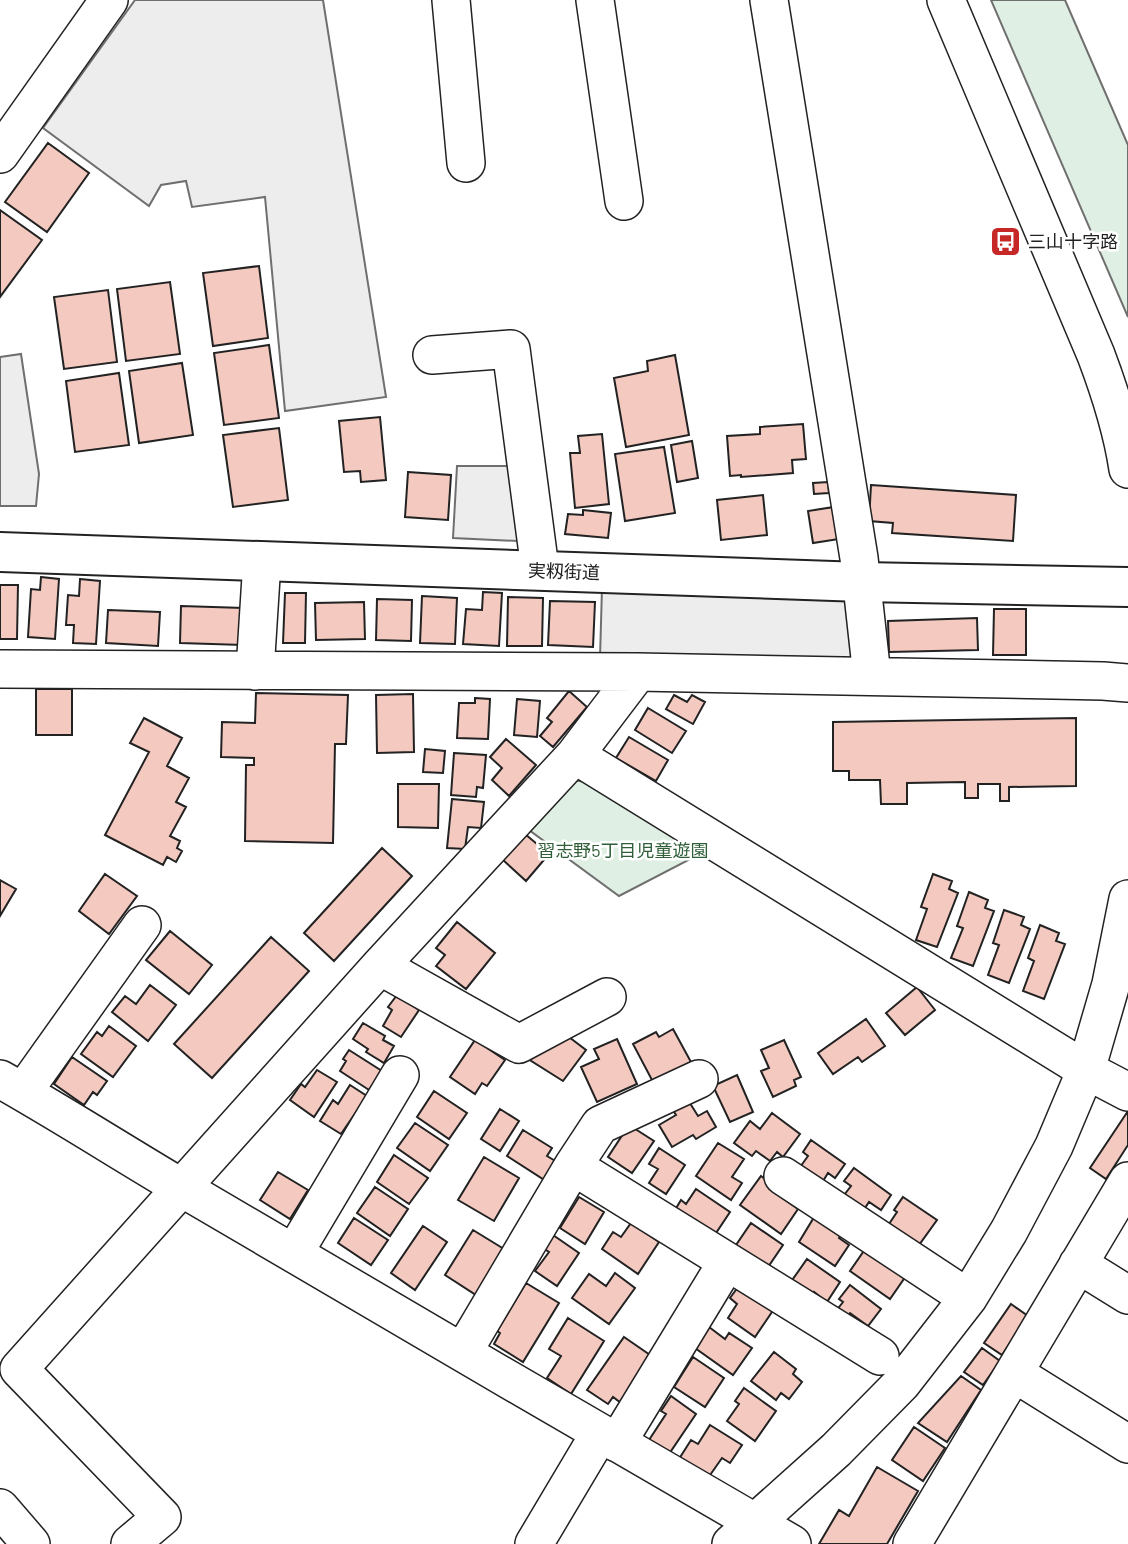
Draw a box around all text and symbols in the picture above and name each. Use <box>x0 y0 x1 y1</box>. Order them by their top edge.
bus stop icon: 三山十字路 <box>988 224 1022 258</box>
place label: 三山十字路 <box>1028 230 1118 252</box>
street label: 実籾街道 <box>528 559 600 583</box>
park label: 習志野5丁目児童遊園 <box>537 839 709 861</box>

